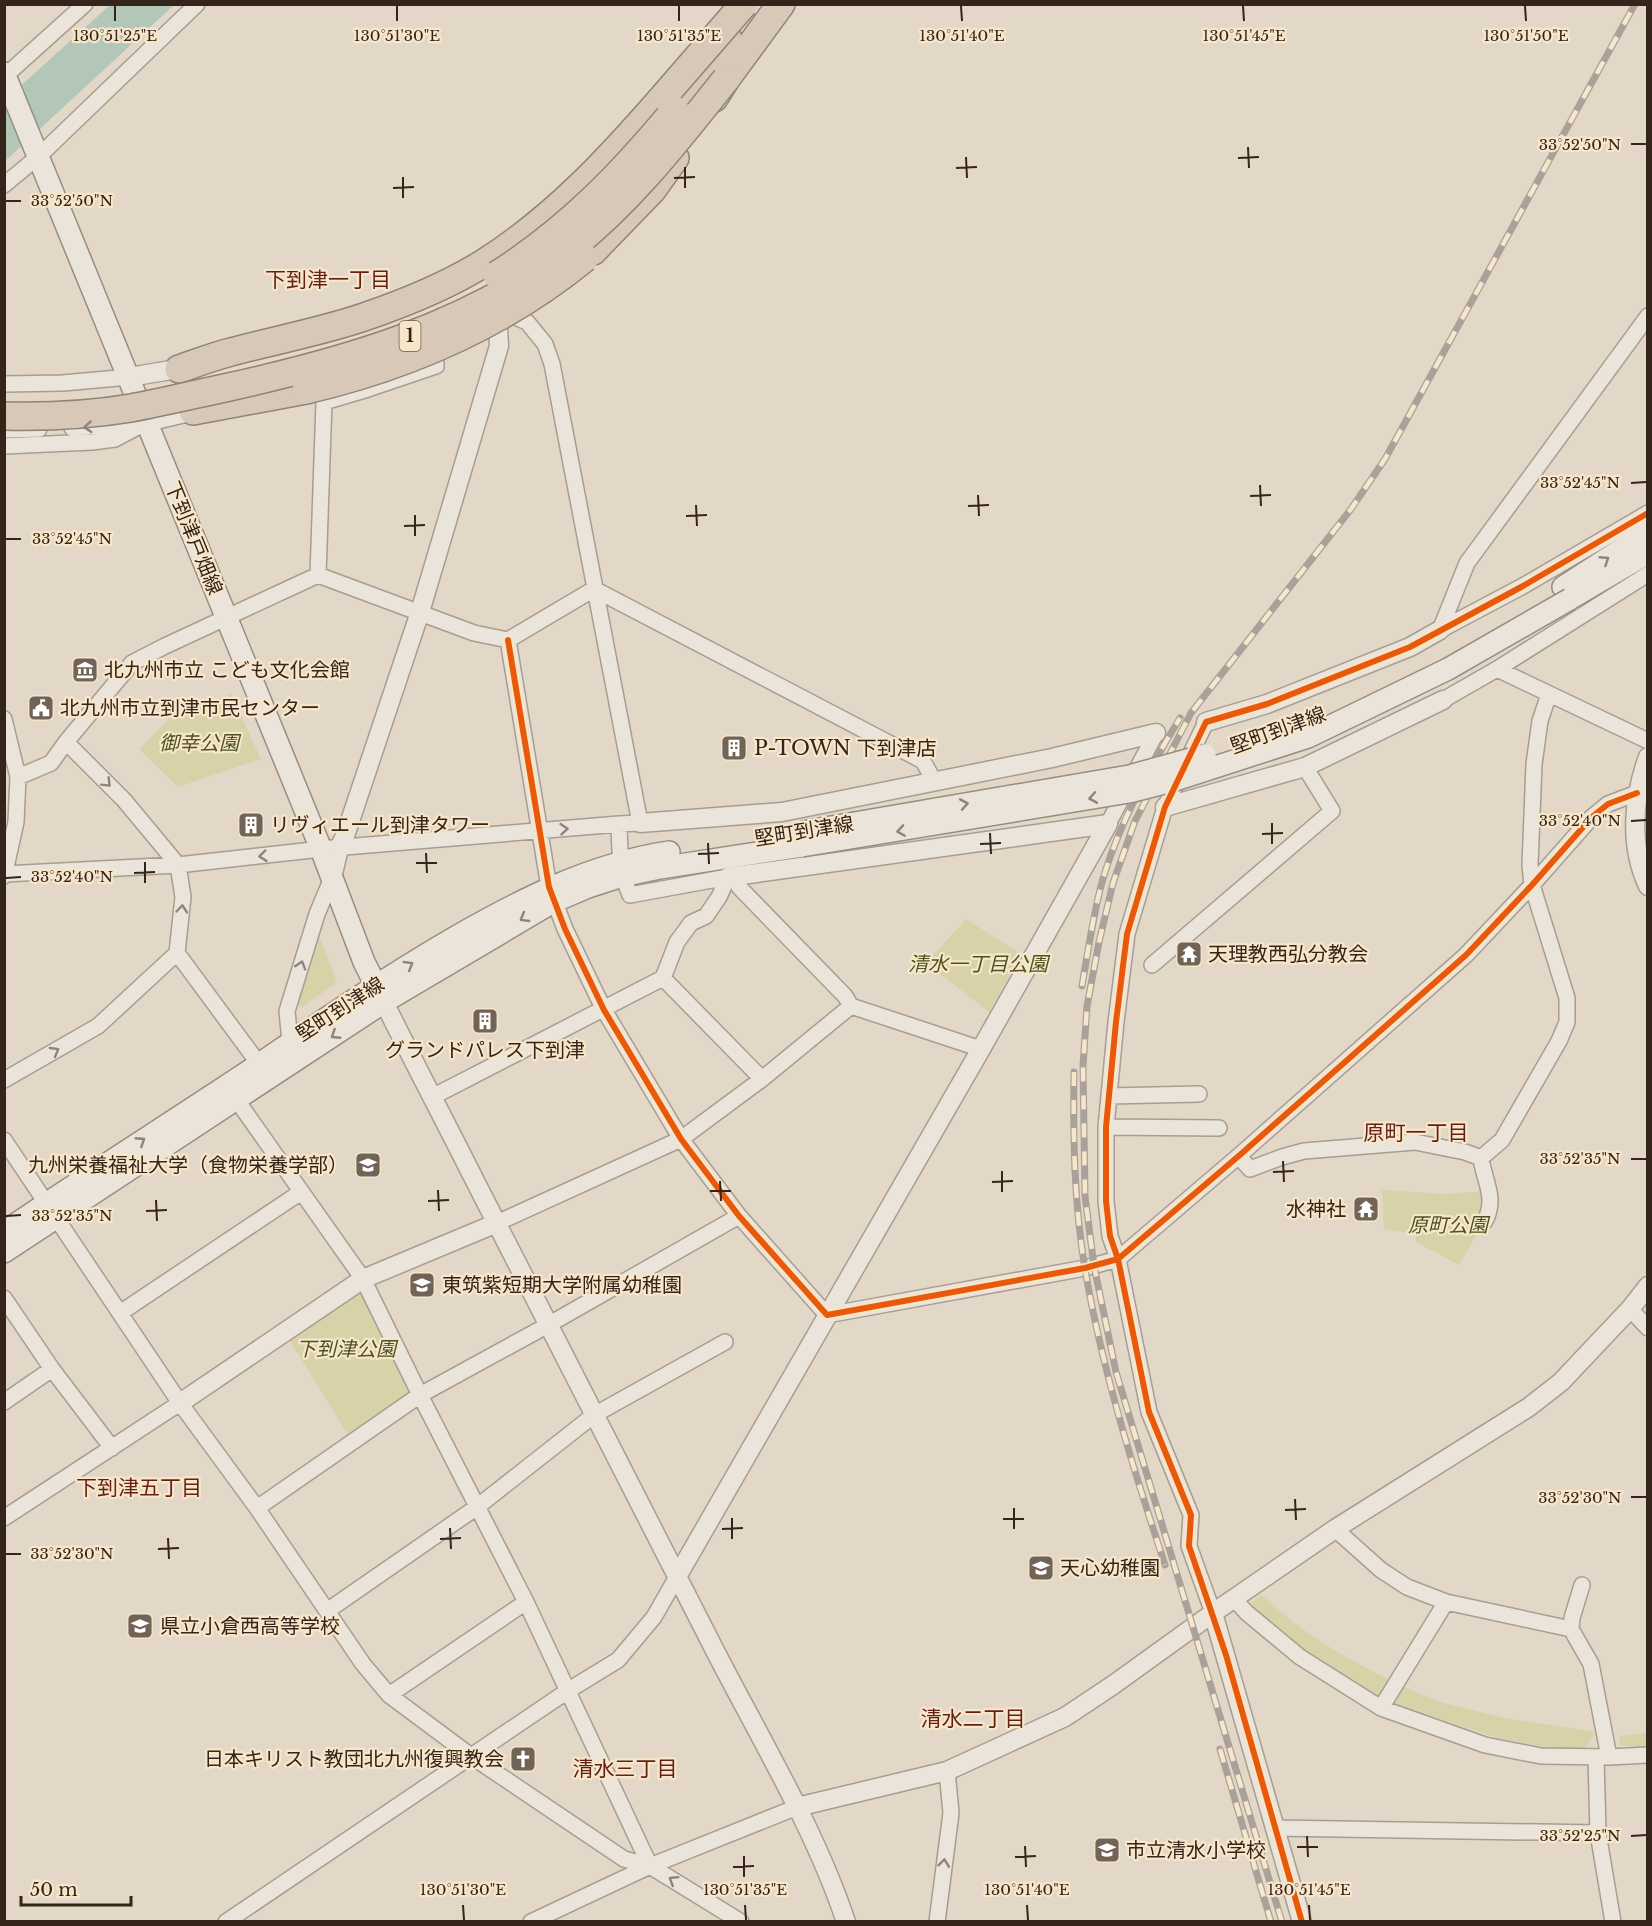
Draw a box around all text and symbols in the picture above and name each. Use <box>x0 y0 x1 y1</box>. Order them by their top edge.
text: 130°51'25"E <box>73 26 157 45</box>
text: 130°51'30"E <box>354 26 440 45</box>
text: 130°51'35"E <box>637 26 721 45</box>
text: 130°51'40"E <box>919 26 1005 45</box>
text: 130°51'45"E <box>1202 26 1286 45</box>
text: 130°51'50"E <box>1483 26 1569 45</box>
text: 33°52'50"N <box>1539 135 1621 154</box>
text: 33°52'50"N <box>31 191 113 210</box>
district label: 下到津一丁目 <box>265 267 391 293</box>
road number: 1 <box>400 321 420 351</box>
one-way arrow <box>84 420 93 433</box>
text: 33°52'45"N <box>1540 473 1620 492</box>
street label: 下到津戸畑線 <box>160 478 228 598</box>
text: 33°52'45"N <box>32 529 112 548</box>
one-way arrow <box>1599 556 1610 567</box>
museum icon: 北九州市立 こども文化会館 <box>70 655 100 685</box>
place label: 北九州市立 こども文化会館 <box>104 658 350 682</box>
public building icon: 北九州市立到津市民センター <box>26 693 56 723</box>
place label: 北九州市立到津市民センター <box>60 696 320 720</box>
street label: 堅町到津線 <box>1227 702 1329 758</box>
park label: 御幸公園 <box>159 731 242 755</box>
building icon: P-TOWN 下到津店 <box>719 733 749 763</box>
place label: P-TOWN 下到津店 <box>754 736 937 760</box>
one-way arrow <box>99 776 110 787</box>
one-way arrow <box>1089 792 1098 804</box>
one-way arrow <box>959 799 968 811</box>
building icon: リヴィエール到津タワー <box>236 810 266 840</box>
street label: 堅町到津線 <box>753 811 855 851</box>
text: 33°52'40"N <box>1539 811 1621 830</box>
place label: リヴィエール到津タワー <box>270 813 490 837</box>
one-way arrow <box>560 823 569 836</box>
one-way arrow <box>896 824 906 836</box>
one-way arrow <box>259 849 268 862</box>
text: 33°52'40"N <box>31 867 113 886</box>
one-way arrow <box>175 905 188 914</box>
one-way arrow <box>520 910 530 922</box>
temple icon: 天理教西弘分教会 <box>1174 939 1204 969</box>
place label: 天理教西弘分教会 <box>1208 942 1368 966</box>
park label: 清水一丁目公園 <box>908 952 1051 976</box>
one-way arrow <box>294 960 307 971</box>
one-way arrow <box>403 960 413 972</box>
street label: 堅町到津線 <box>292 972 388 1046</box>
building icon: グランドパレス下到津 <box>470 1006 500 1036</box>
one-way arrow <box>331 1028 342 1039</box>
place label: グランドパレス下到津 <box>385 1038 585 1062</box>
one-way arrow <box>49 1046 59 1058</box>
district label: 原町一丁目 <box>1364 1120 1469 1146</box>
one-way arrow <box>135 1137 145 1149</box>
text: 33°52'35"N <box>1539 1149 1621 1168</box>
school or university icon: 九州栄養福祉大学（食物栄養学部） <box>353 1150 383 1180</box>
place label: 九州栄養福祉大学（食物栄養学部） <box>28 1153 348 1177</box>
temple icon: 水神社 <box>1351 1194 1381 1224</box>
place label: 水神社 <box>1286 1197 1346 1221</box>
text: 33°52'35"N <box>31 1206 113 1225</box>
park label: 原町公園 <box>1408 1213 1491 1237</box>
school or university icon: 東筑紫短期大学附属幼稚園 <box>407 1270 437 1300</box>
place label: 東筑紫短期大学附属幼稚園 <box>442 1273 682 1297</box>
park label: 下到津公園 <box>296 1337 399 1361</box>
district label: 下到津五丁目 <box>76 1475 202 1501</box>
text: 33°52'30"N <box>1538 1488 1622 1507</box>
text: 33°52'30"N <box>30 1544 114 1563</box>
school or university icon: 天心幼稚園 <box>1026 1553 1056 1583</box>
place label: 天心幼稚園 <box>1060 1556 1160 1580</box>
school or university icon: 県立小倉西高等学校 <box>125 1611 155 1641</box>
place label: 県立小倉西高等学校 <box>160 1614 340 1638</box>
district label: 清水二丁目 <box>921 1706 1026 1732</box>
church icon: 日本キリスト教団北九州復興教会 <box>508 1744 538 1774</box>
place label: 日本キリスト教団北九州復興教会 <box>204 1747 504 1771</box>
district label: 清水三丁目 <box>573 1756 678 1782</box>
text: 33°52'25"N <box>1539 1826 1621 1845</box>
school or university icon: 市立清水小学校 <box>1092 1835 1122 1865</box>
place label: 市立清水小学校 <box>1126 1838 1266 1862</box>
one-way arrow <box>938 1859 950 1868</box>
scale bar <box>21 1869 130 1907</box>
one-way arrow <box>669 1875 679 1887</box>
text: 50 m <box>30 1879 78 1901</box>
text: 130°51'30"E <box>420 1880 506 1899</box>
text: 130°51'35"E <box>703 1880 787 1899</box>
text: 130°51'40"E <box>984 1880 1070 1899</box>
text: 130°51'45"E <box>1267 1880 1351 1899</box>

